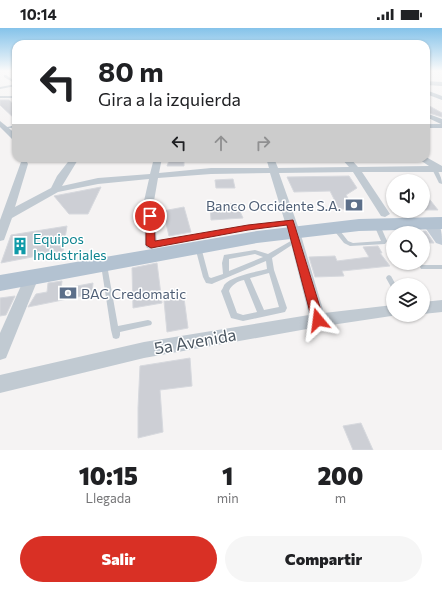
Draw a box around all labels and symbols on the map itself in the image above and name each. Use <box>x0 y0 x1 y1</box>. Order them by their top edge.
bank icon: Banco Occidente S.A. <box>344 195 364 215</box>
place label: Banco Occidente S.A. <box>206 197 341 214</box>
pin <box>133 199 167 233</box>
place label: Equipos Industriales <box>33 230 107 263</box>
building icon: Equipos Industriales <box>10 236 30 256</box>
bank icon: BAC Credomatic <box>58 283 78 303</box>
place label: BAC Credomatic <box>81 285 186 302</box>
position arrow <box>297 299 339 341</box>
street label: 5a Avenida <box>152 323 238 359</box>

